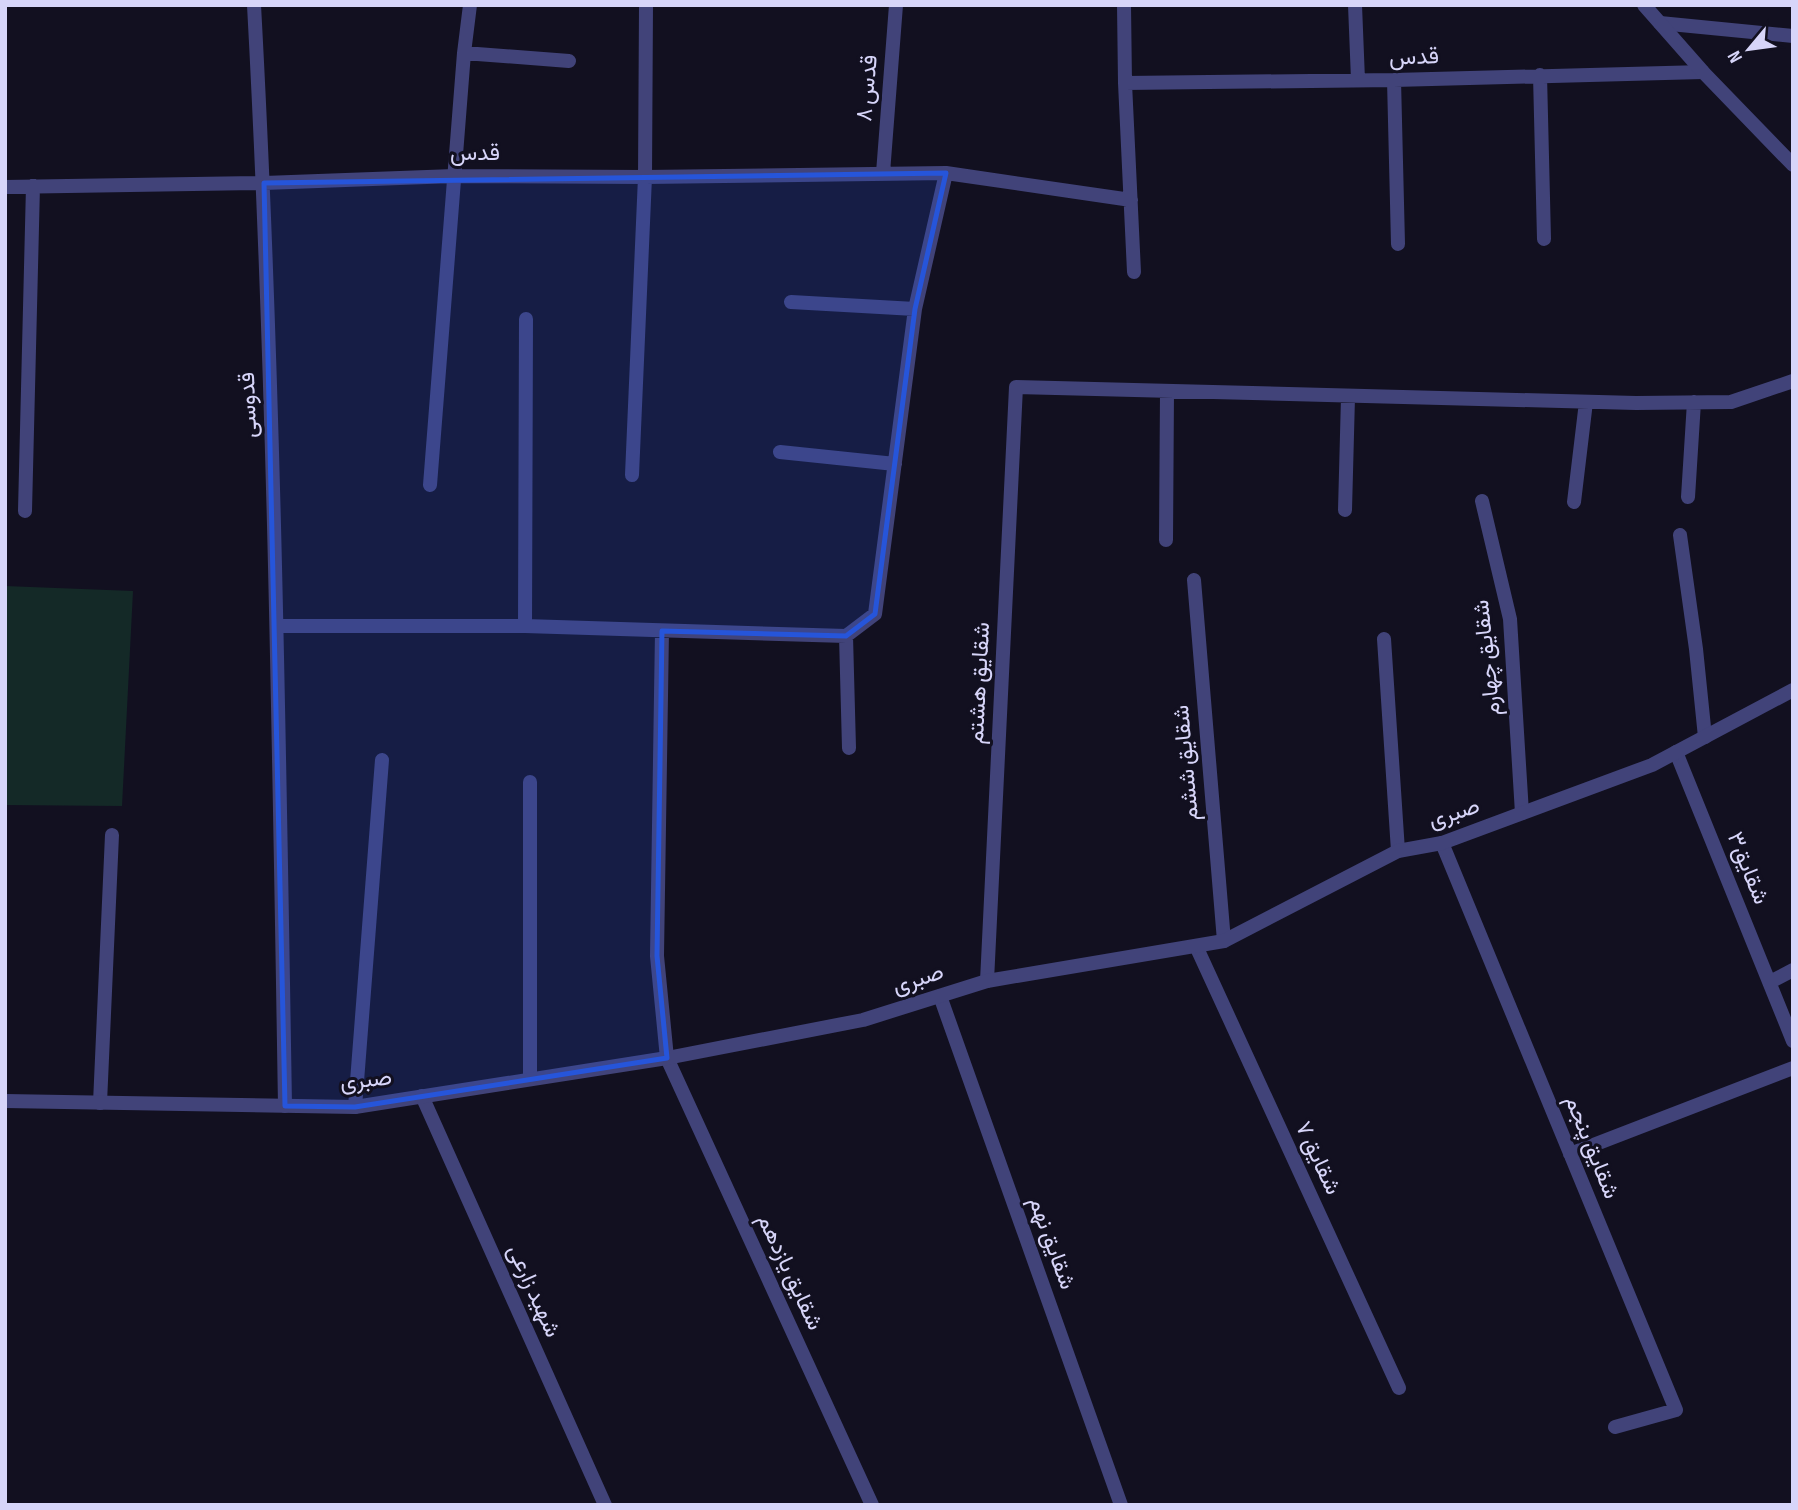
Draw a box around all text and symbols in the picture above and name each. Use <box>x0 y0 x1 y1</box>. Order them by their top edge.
north arrow <box>1714 14 1784 84</box>
street label: قدس <box>1389 42 1439 72</box>
text: N <box>1723 46 1748 67</box>
street label: قدس ۸ <box>850 53 884 123</box>
street label: قدس <box>450 139 500 167</box>
street label: قدوسی <box>233 372 263 438</box>
street label: شقایق چهارم <box>1467 598 1508 718</box>
street label: شقایق هشتم <box>962 621 996 745</box>
street label: شقایق ششم <box>1167 704 1205 822</box>
street label: صبری <box>1425 792 1483 834</box>
street label: شقایق۳ <box>1721 828 1775 908</box>
street label: صبری <box>889 958 947 1000</box>
street label: صبری <box>339 1063 393 1097</box>
street label: شقایق پنجم <box>1558 1091 1625 1203</box>
street label: شقایق ۷ <box>1289 1117 1347 1199</box>
street label: شقایق نهم <box>1022 1193 1082 1293</box>
street label: شقایق یازدهم <box>751 1209 829 1335</box>
street label: شهید زارعی <box>501 1240 567 1342</box>

